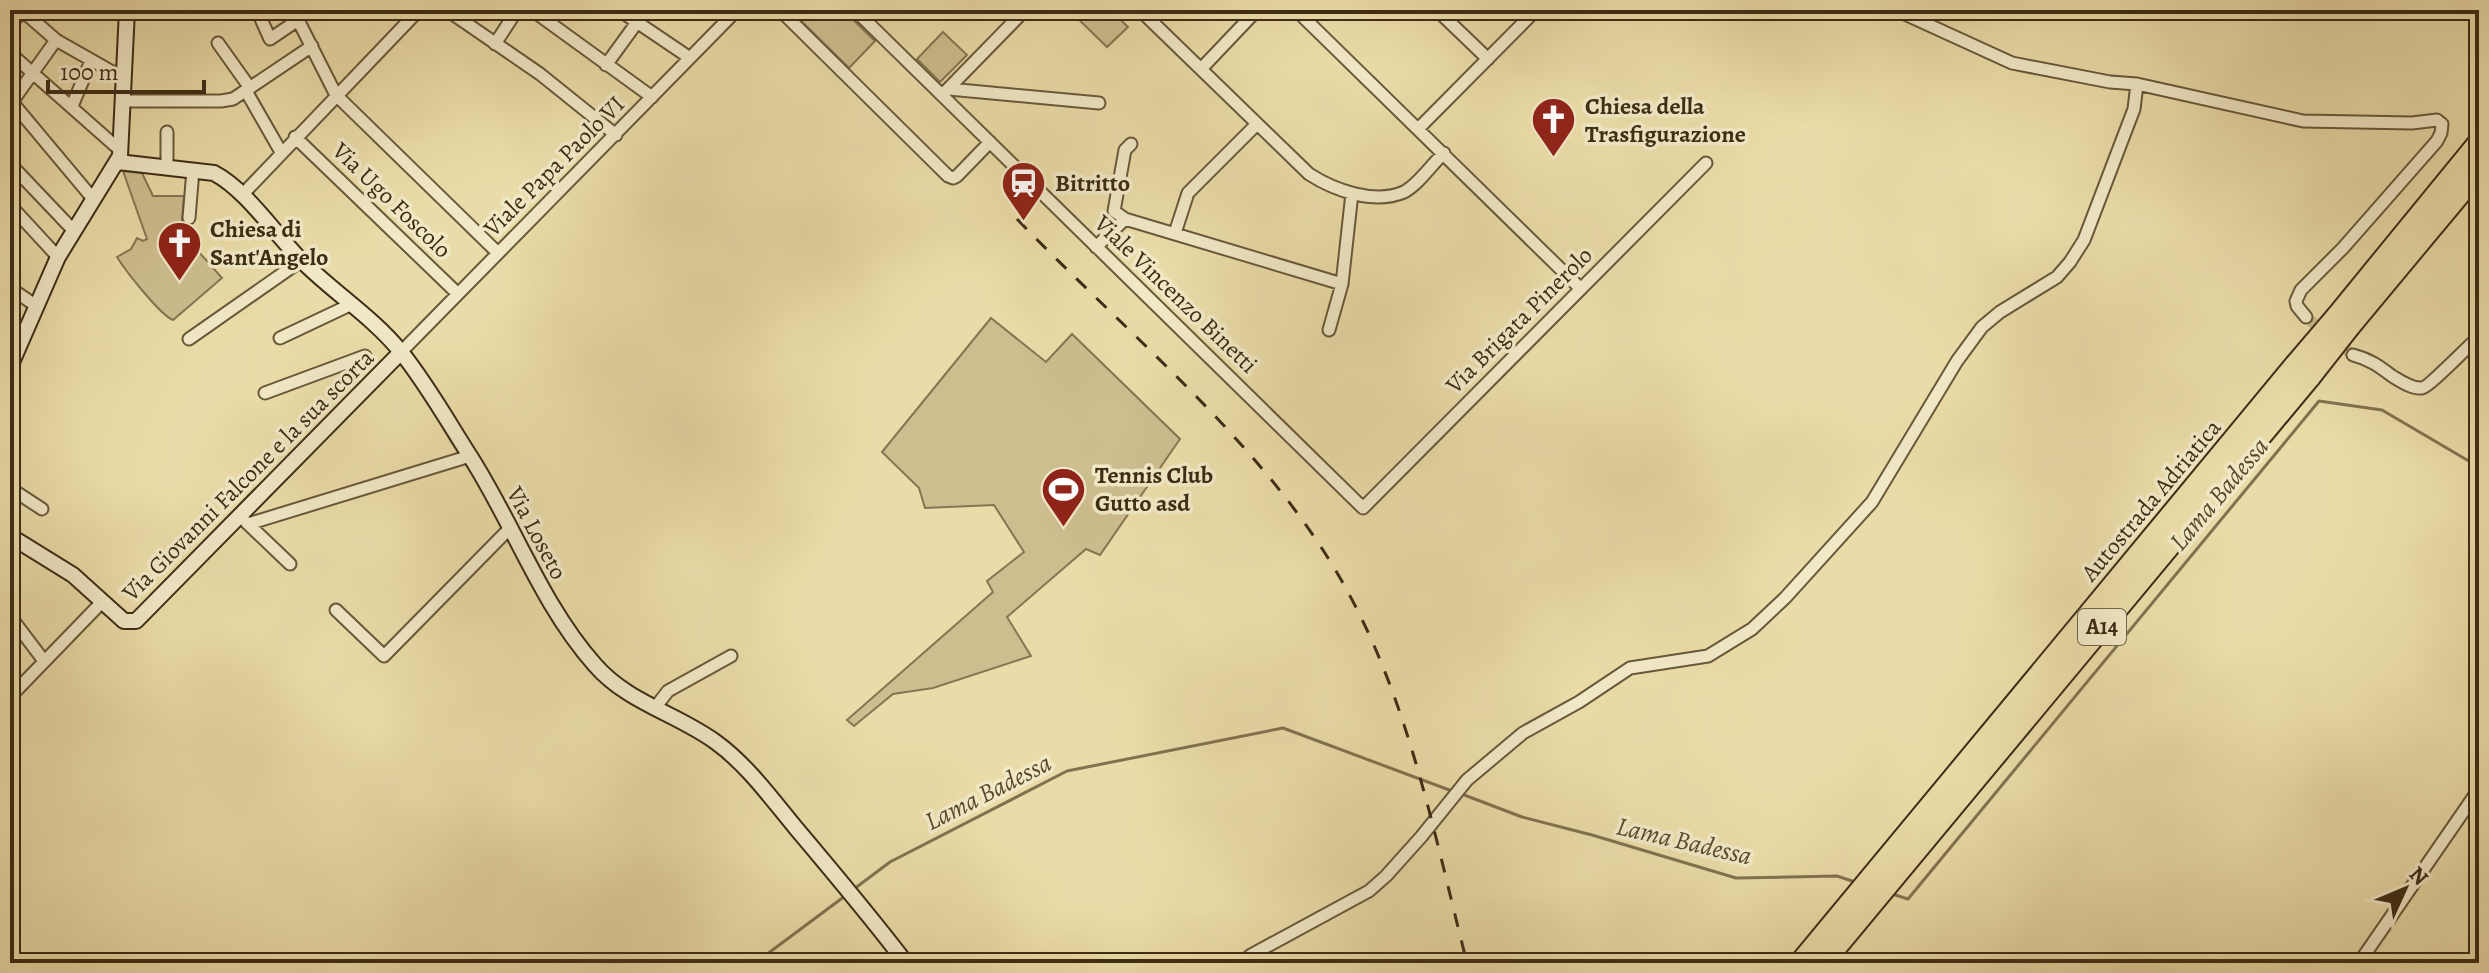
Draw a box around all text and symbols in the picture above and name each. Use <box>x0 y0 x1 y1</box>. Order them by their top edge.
scale bar <box>48 44 204 94</box>
text: 100 m <box>60 56 119 88</box>
street label: Viale Papa Paolo VI <box>476 88 632 244</box>
place label: Chiesa della Trasfigurazione <box>1585 90 1746 150</box>
church icon: Chiesa della Trasfigurazione <box>1530 96 1578 159</box>
street label: Via Ugo Foscolo <box>325 134 458 265</box>
station icon: Bitritto <box>1000 159 1048 222</box>
place label: Bitritto <box>1055 167 1130 199</box>
street label: Viale Vincenzo Binetti <box>1087 207 1265 380</box>
place label: Chiesa di Sant'Angelo <box>210 213 328 273</box>
church icon: Chiesa di Sant'Angelo <box>155 219 203 282</box>
street label: Via Brigata Pinerolo <box>1438 240 1599 401</box>
street label: Via Giovanni Falcone e la sua scorta <box>114 342 381 609</box>
street label: Autostrada Adriatica <box>2073 412 2229 589</box>
water label: Lama Badessa <box>2161 430 2277 558</box>
place label: Tennis Club Gutto asd <box>1095 459 1213 519</box>
sports icon: Tennis Club Gutto asd <box>1040 465 1088 528</box>
street label: Via Loseto <box>499 480 575 585</box>
road number: A14 <box>2078 609 2126 645</box>
water label: Lama Badessa <box>919 745 1057 839</box>
water label: Lama Badessa <box>1613 808 1755 874</box>
north arrow <box>2365 849 2445 929</box>
text: N <box>2402 860 2435 892</box>

